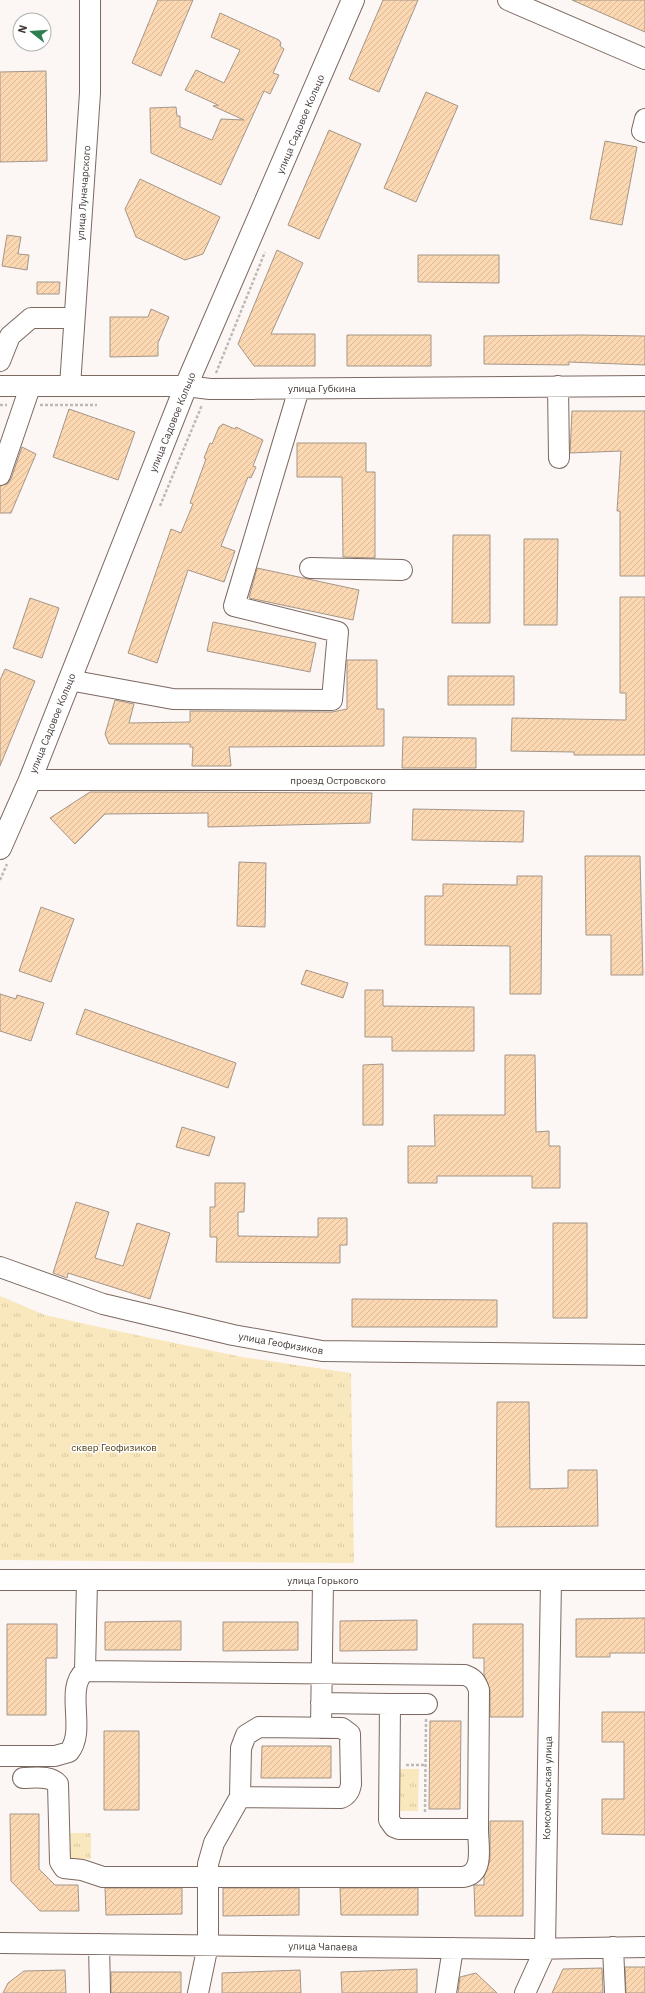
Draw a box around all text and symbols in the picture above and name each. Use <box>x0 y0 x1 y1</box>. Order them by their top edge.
north arrow <box>12 12 52 52</box>
text: N <box>15 23 30 35</box>
street label: улица Садовое Кольцо <box>274 72 327 176</box>
street label: улица Луначарского <box>74 145 93 241</box>
street label: улица Садовое Кольцо <box>146 370 199 474</box>
street label: улица Губкина <box>288 382 357 395</box>
street label: улица Садовое Кольцо <box>26 671 79 775</box>
street label: проезд Островского <box>290 774 386 787</box>
street label: улица Геофизиков <box>237 1330 324 1357</box>
park label: cквер Геофизиков <box>71 1441 157 1454</box>
street label: улица Горького <box>287 1574 359 1587</box>
street label: Комсомольская улица <box>540 1735 555 1840</box>
street label: улица Чапаева <box>288 1939 358 1954</box>

